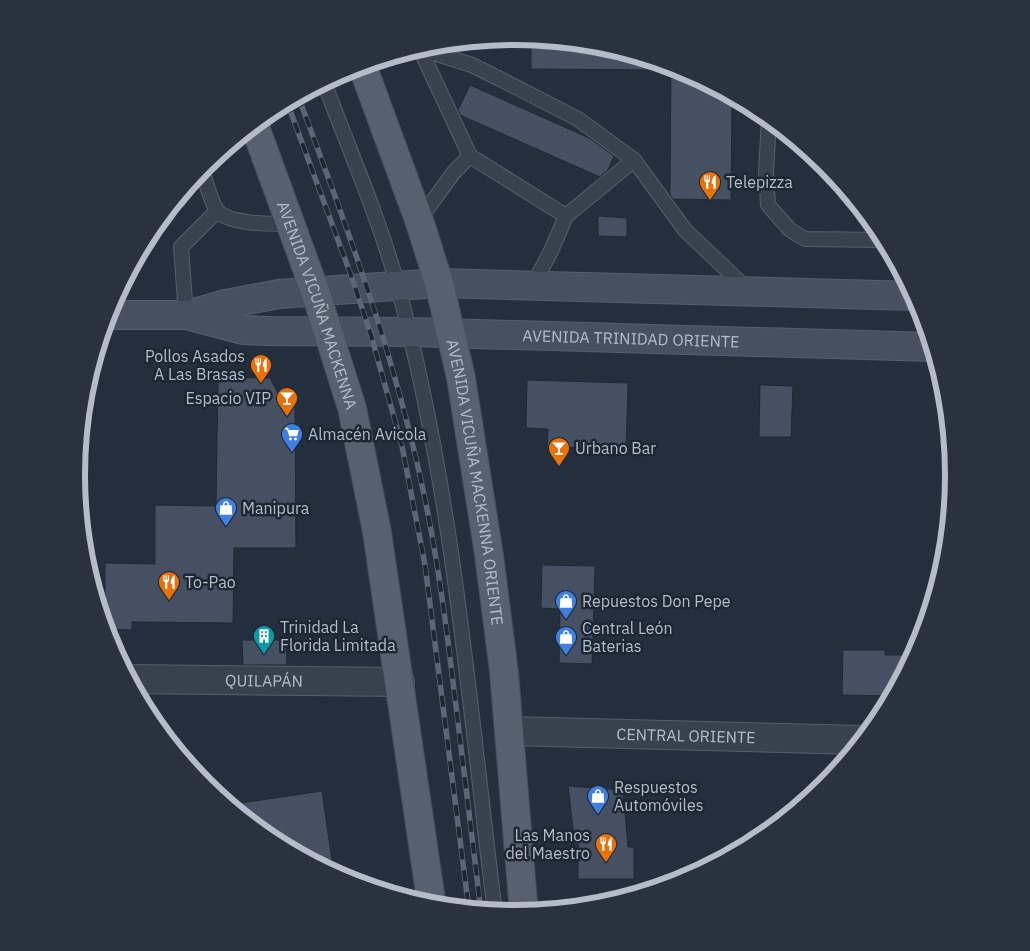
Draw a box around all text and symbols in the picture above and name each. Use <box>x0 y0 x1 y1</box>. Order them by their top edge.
restaurant icon: Telepizza <box>698 170 722 201</box>
place label: Telepizza <box>726 172 793 192</box>
street label: AVENIDA VICUÑA MACKENNA <box>273 198 362 412</box>
street label: AVENIDA TRINIDAD ORIENTE <box>522 325 740 351</box>
street label: AVENIDA VICUÑA MACKENNA ORIENTE <box>442 337 508 627</box>
place label: Pollos Asados A Las Brasas <box>145 346 245 384</box>
restaurant icon: Pollos Asados A Las Brasas <box>249 353 273 384</box>
bar icon: Espacio VIP <box>275 386 299 417</box>
place label: Espacio VIP <box>185 388 271 408</box>
supermarket icon: Almacén Avicola <box>280 422 304 453</box>
place label: Almacén Avicola <box>308 424 427 444</box>
bar icon: Urbano Bar <box>547 436 571 467</box>
place label: Urbano Bar <box>575 438 656 458</box>
shop icon: Manipura <box>214 496 238 527</box>
place label: Manipura <box>242 498 310 518</box>
restaurant icon: To-Pao <box>157 570 181 601</box>
place label: To-Pao <box>185 572 236 592</box>
shop icon: Repuestos Don Pepe <box>554 589 578 620</box>
place label: Repuestos Don Pepe <box>582 591 731 611</box>
place label: Trinidad La Florida Limitada <box>280 617 396 655</box>
place label: Central León Baterias <box>582 618 673 656</box>
building icon: Trinidad La Florida Limitada <box>252 624 276 655</box>
shop icon: Central León Baterias <box>554 625 578 656</box>
street label: QUILAPÁN <box>225 670 303 691</box>
street label: CENTRAL ORIENTE <box>616 724 756 747</box>
place label: Respuestos Automóviles <box>614 777 703 815</box>
shop icon: Respuestos Automóviles <box>586 784 610 815</box>
place label: Las Manos del Maestro <box>505 825 590 863</box>
restaurant icon: Las Manos del Maestro <box>594 832 618 863</box>

